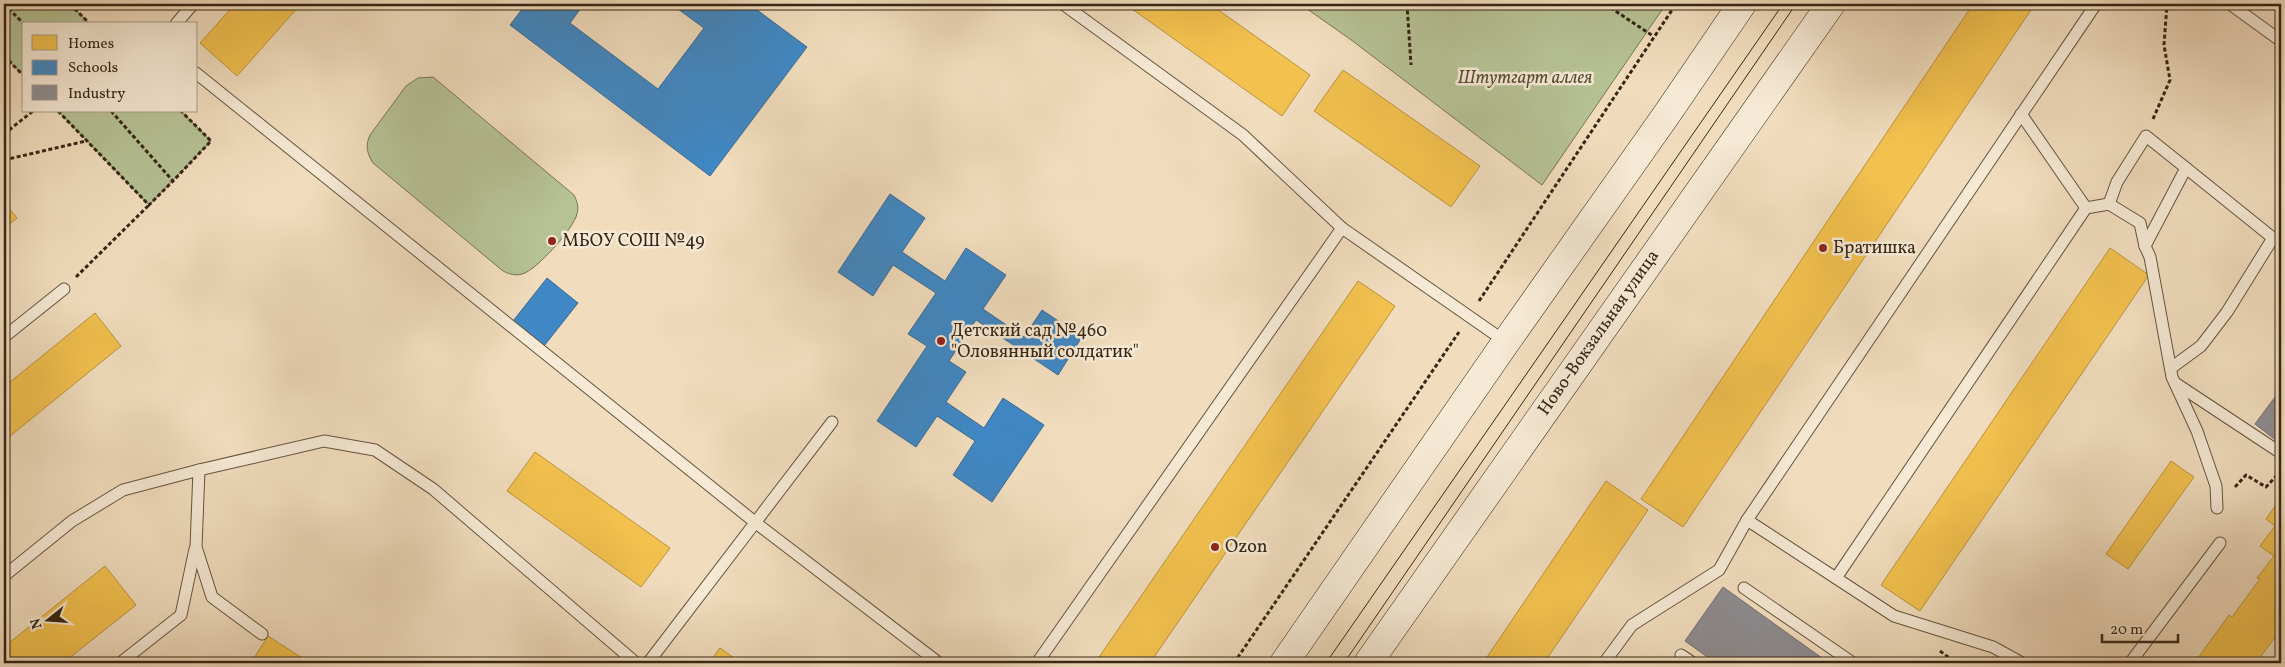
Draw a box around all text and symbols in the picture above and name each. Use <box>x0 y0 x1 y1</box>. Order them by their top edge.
legend <box>22 22 198 112</box>
text: Homes <box>68 34 114 55</box>
text: Schools <box>68 58 118 79</box>
park label: Штутгарт аллея <box>1458 66 1592 91</box>
text: Industry <box>68 84 125 105</box>
place label: МБОУ СОШ №49 <box>562 229 705 254</box>
marker: МБОУ СОШ №49 <box>546 235 558 247</box>
place label: Братишка <box>1833 236 1916 261</box>
marker: Братишка <box>1817 242 1829 254</box>
street label: Ново-Вокзальная улица <box>1532 245 1666 421</box>
place label: Детский сад №460 "Оловянный солдатик" <box>951 319 1139 365</box>
marker: Детский сад №460 "Оловянный солдатик" <box>935 335 947 347</box>
place label: Ozon <box>1225 535 1268 560</box>
marker: Ozon <box>1209 541 1221 553</box>
north arrow <box>22 594 72 644</box>
scale bar <box>2102 612 2179 644</box>
text: N <box>26 616 48 631</box>
text: 20 m <box>2110 620 2143 641</box>

